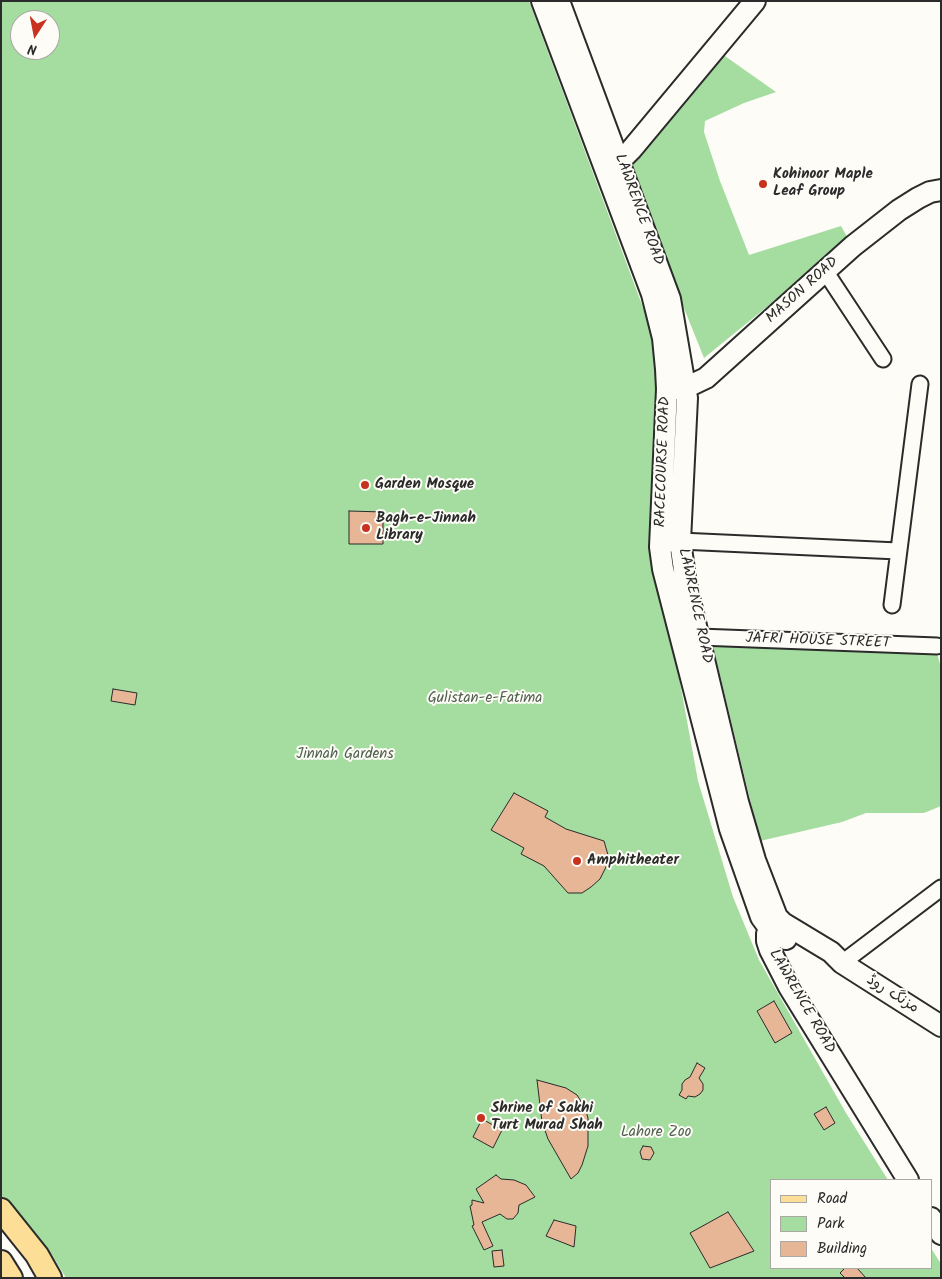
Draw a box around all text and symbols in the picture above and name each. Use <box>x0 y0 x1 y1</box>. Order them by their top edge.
north arrow <box>10 10 60 60</box>
text: N <box>26 37 39 60</box>
street label: LAWRENCE ROAD <box>609 152 667 268</box>
place label: Kohinoor Maple Leaf Group <box>773 166 873 201</box>
marker: Kohinoor Maple Leaf Group <box>757 178 769 190</box>
street label: MASON ROAD <box>763 254 843 328</box>
street label: RACECOURSE ROAD <box>653 396 675 528</box>
place label: Garden Mosque <box>375 476 474 494</box>
marker: Garden Mosque <box>359 479 371 491</box>
place label: Bagh-e-Jinnah Library <box>376 510 476 545</box>
marker: Bagh-e-Jinnah Library <box>360 522 372 534</box>
street label: LAWRENCE ROAD <box>673 547 715 665</box>
street label: JAFRI HOUSE STREET <box>745 630 891 654</box>
park label: Gulistan-e-Fatima <box>428 690 542 708</box>
park label: Jinnah Gardens <box>296 746 394 764</box>
place label: Amphitheater <box>587 852 679 870</box>
marker: Amphitheater <box>571 855 583 867</box>
street label: LAWRENCE ROAD <box>764 947 838 1057</box>
street label: مزنگ روڈ <box>862 972 922 1018</box>
place label: Shrine of Sakhi Turt Murad Shah <box>491 1100 603 1135</box>
marker: Shrine of Sakhi Turt Murad Shah <box>475 1112 487 1124</box>
park label: Lahore Zoo <box>621 1124 691 1142</box>
legend <box>770 1179 932 1269</box>
text: Road <box>817 1187 847 1211</box>
text: Park <box>817 1212 844 1236</box>
text: Building <box>817 1237 867 1261</box>

